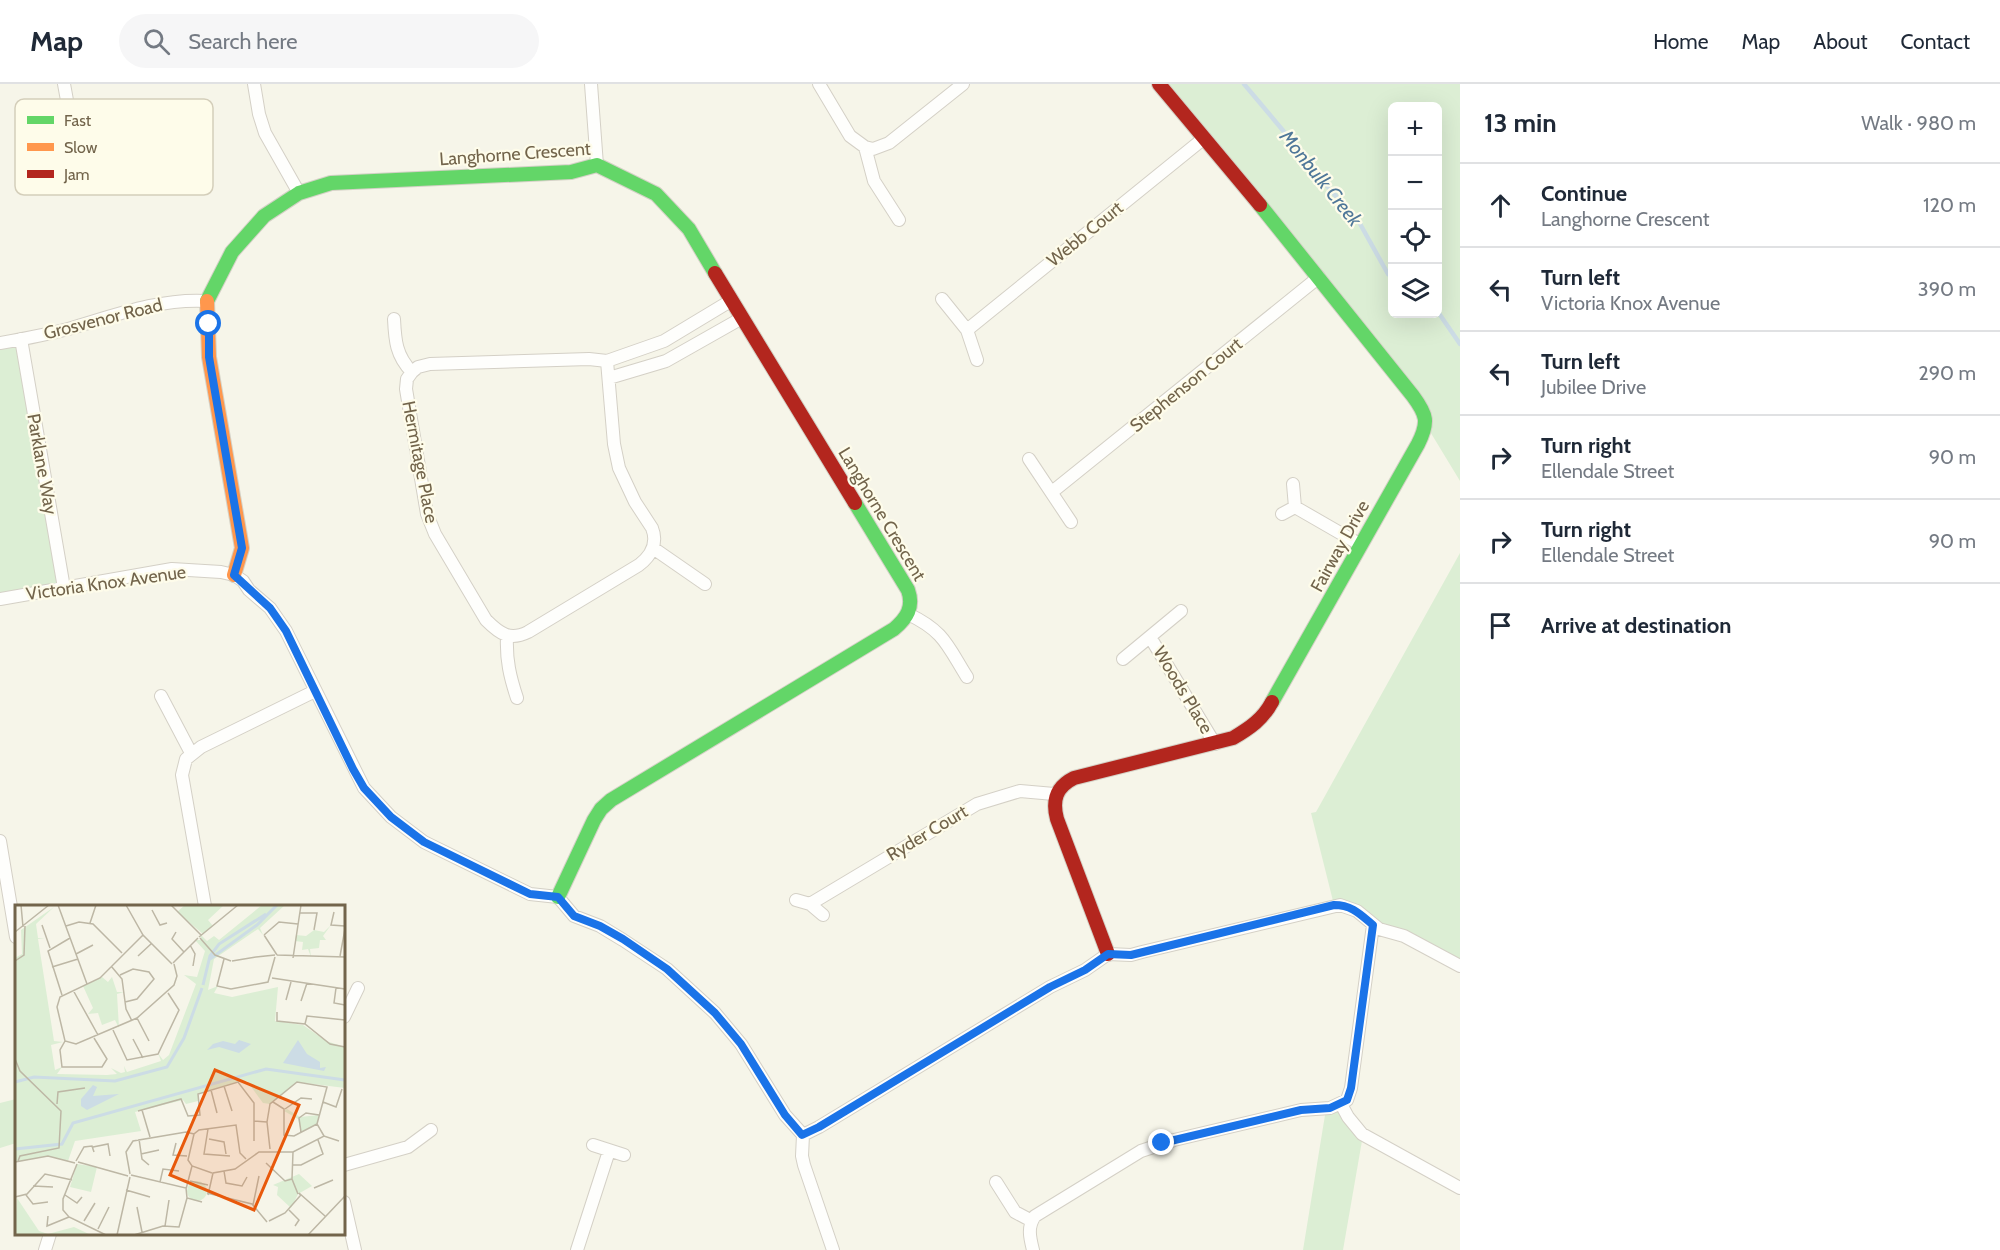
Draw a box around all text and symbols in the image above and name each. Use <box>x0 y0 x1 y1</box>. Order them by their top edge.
search box <box>119 14 539 68</box>
text: Map <box>30 24 83 58</box>
icon: search <box>140 25 173 58</box>
text: Search here <box>188 28 297 55</box>
text: Home <box>1653 29 1709 54</box>
text: Map <box>1742 29 1780 54</box>
text: About <box>1813 29 1867 54</box>
text: Contact <box>1900 29 1970 54</box>
legend <box>15 99 213 195</box>
map controls <box>1388 102 1442 318</box>
button: + <box>1388 102 1442 156</box>
text: 13 min <box>1484 107 1557 139</box>
text: Fast <box>64 111 92 130</box>
text: Walk · 980 m <box>1861 111 1976 135</box>
water label: Monbulk Creek <box>1274 124 1368 232</box>
text: Slow <box>64 138 98 157</box>
street label: Langhorne Crescent <box>439 138 591 170</box>
button: − <box>1388 156 1442 210</box>
text: Jam <box>63 165 90 184</box>
text: Continue <box>1541 180 1627 207</box>
icon: ahead <box>1484 189 1517 222</box>
text: 120 m <box>1923 193 1976 217</box>
street label: Webb Court <box>1043 197 1127 271</box>
text: Langhorne Crescent <box>1541 207 1710 231</box>
button: locate <box>1388 210 1442 264</box>
button: layers <box>1388 264 1442 318</box>
text: Turn left <box>1541 264 1620 291</box>
icon: left <box>1484 273 1517 306</box>
text: 390 m <box>1918 277 1976 301</box>
text: Victoria Knox Avenue <box>1541 291 1720 315</box>
street label: Grosvenor Road <box>41 294 165 344</box>
route start <box>195 310 221 336</box>
street label: Stephenson Court <box>1125 333 1247 437</box>
text: Turn left <box>1541 348 1620 375</box>
icon: left <box>1484 357 1517 390</box>
text: 290 m <box>1918 361 1976 385</box>
text: Jubilee Drive <box>1541 375 1646 399</box>
street label: Hermitage Place <box>397 399 443 525</box>
street label: Parklane Way <box>22 412 62 516</box>
text: Turn right <box>1541 432 1631 459</box>
icon: right <box>1484 441 1517 474</box>
street label: Langhorne Crescent <box>834 443 930 585</box>
text: 90 m <box>1929 445 1976 469</box>
text: Ellendale Street <box>1541 459 1674 483</box>
street label: Fairway Drive <box>1306 496 1374 596</box>
text: Turn right <box>1541 516 1631 543</box>
icon: right <box>1484 525 1517 558</box>
text: 90 m <box>1929 529 1976 553</box>
text: Ellendale Street <box>1541 543 1674 567</box>
street label: Victoria Knox Avenue <box>25 561 187 605</box>
icon: arrive <box>1484 609 1517 642</box>
text: Arrive at destination <box>1541 612 1731 639</box>
street label: Woods Place <box>1148 642 1218 738</box>
street label: Ryder Court <box>883 800 971 866</box>
inset map <box>15 905 345 1235</box>
route end <box>1148 1129 1174 1155</box>

